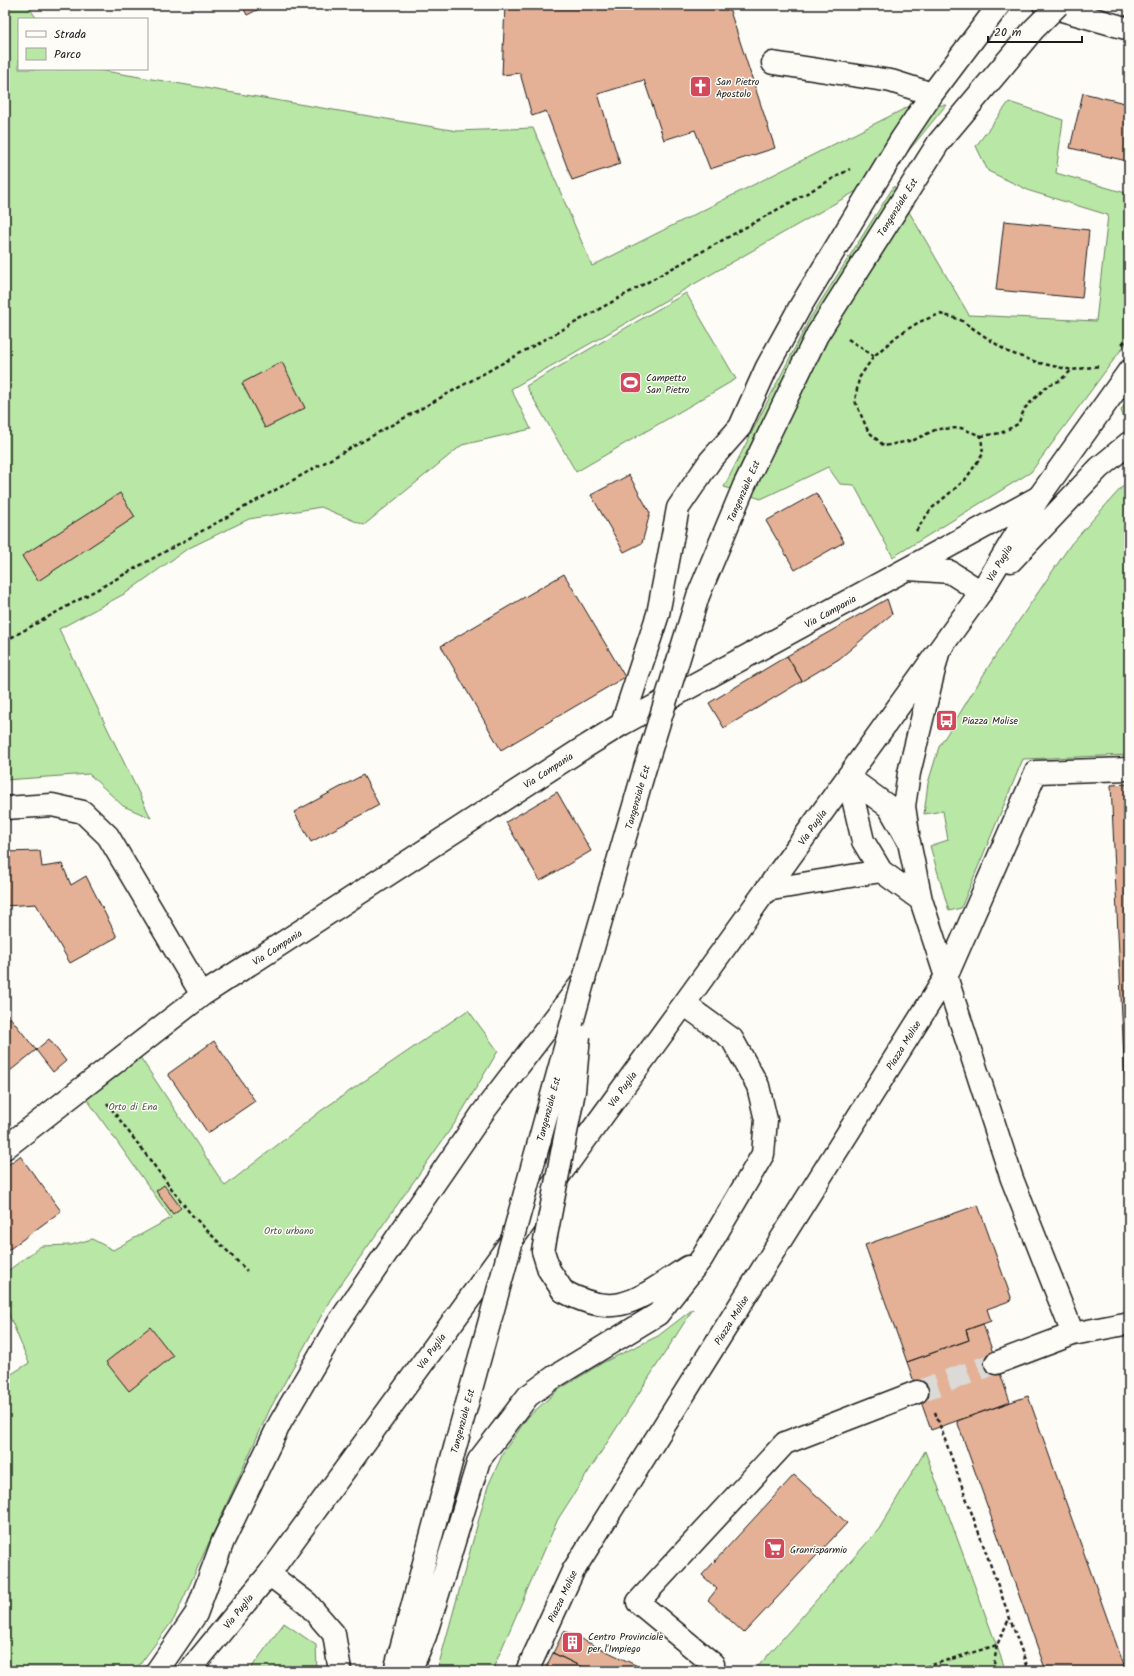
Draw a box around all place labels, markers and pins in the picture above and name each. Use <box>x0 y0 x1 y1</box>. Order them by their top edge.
church icon: San Pietro Apostolo <box>688 74 714 100</box>
place label: San Pietro Apostolo <box>716 74 760 102</box>
sports icon: Campetto San Pietro <box>618 370 644 396</box>
place label: Campetto San Pietro <box>646 370 690 398</box>
bus stop icon: Piazza Molise <box>933 707 959 733</box>
place label: Piazza Molise <box>962 713 1019 729</box>
supermarket icon: Granrisparmio <box>761 1536 787 1562</box>
place label: Granrisparmio <box>790 1542 848 1558</box>
building icon: Centro Provinciale per l'Impiego <box>560 1629 586 1655</box>
place label: Centro Provinciale per l'Impiego <box>587 1629 664 1657</box>

